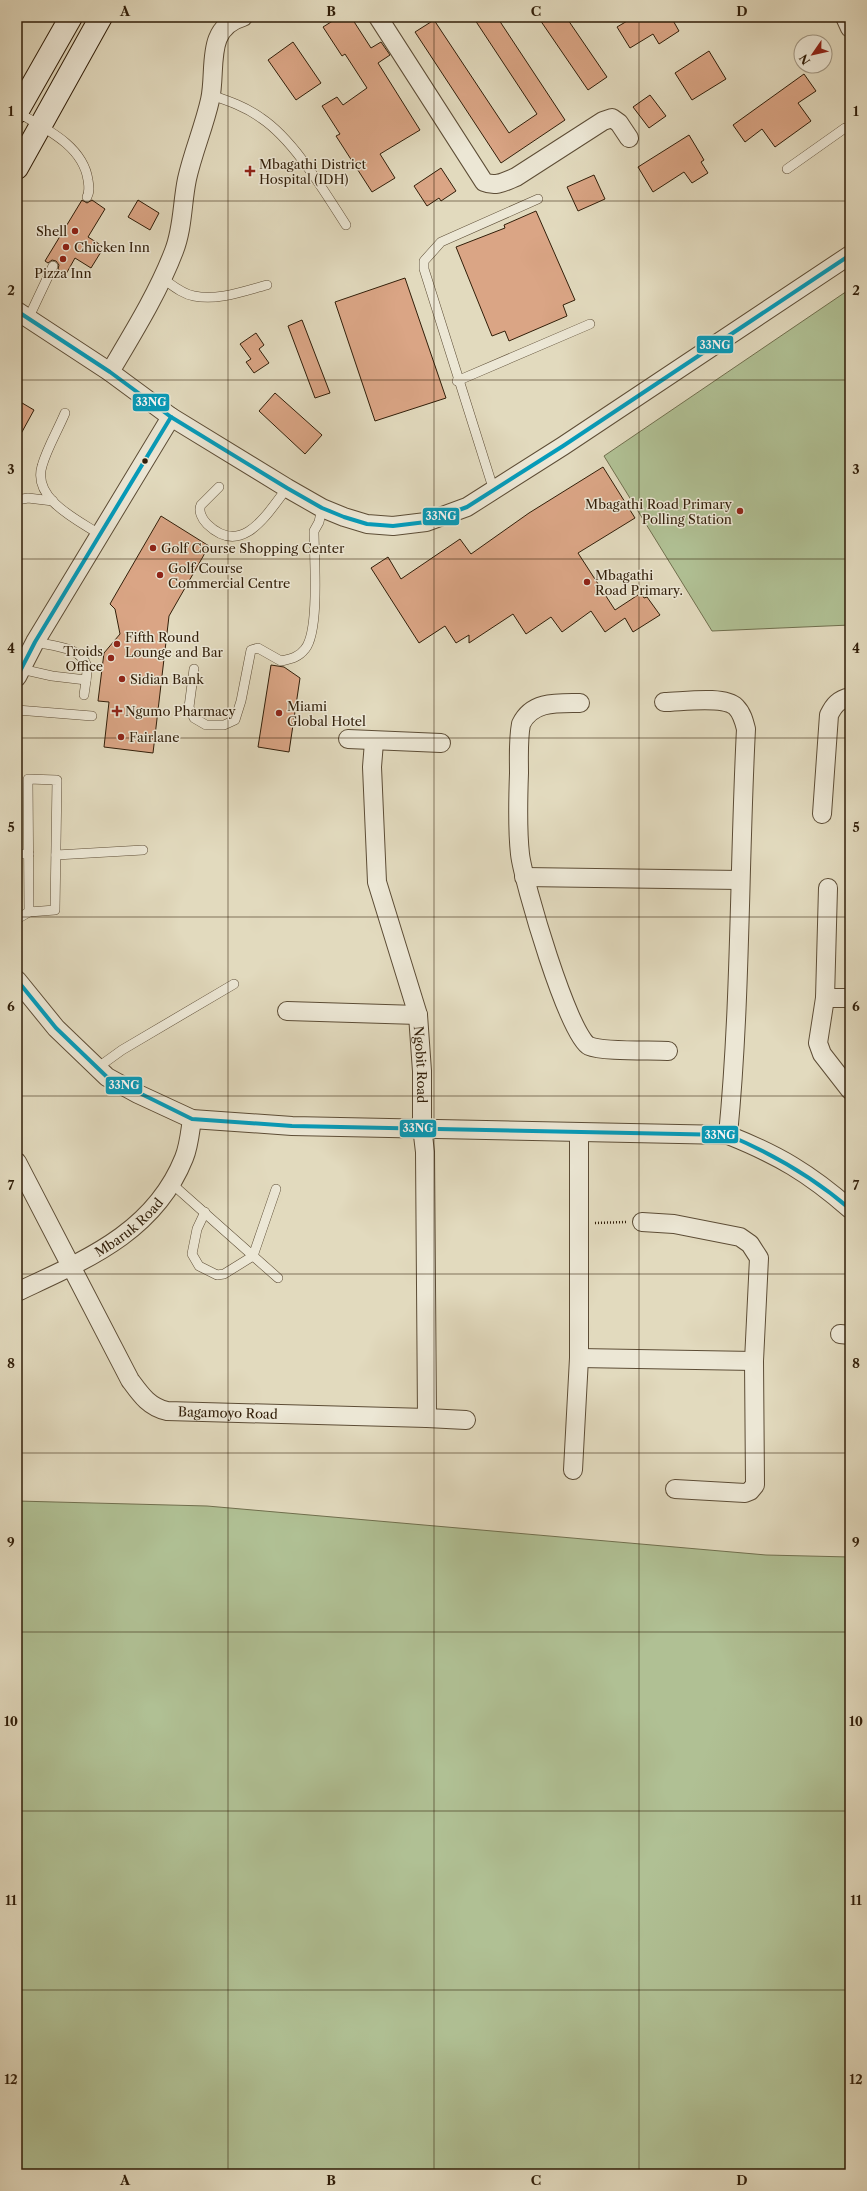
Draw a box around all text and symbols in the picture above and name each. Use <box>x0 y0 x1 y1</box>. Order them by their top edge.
text: A <box>119 3 131 19</box>
text: B <box>326 3 336 19</box>
text: C <box>531 3 541 19</box>
text: D <box>736 3 748 19</box>
north arrow <box>793 34 833 74</box>
text: N <box>796 51 813 67</box>
text: 1 <box>8 103 14 119</box>
text: 1 <box>853 103 859 119</box>
place label: Mbagathi District Hospital (IDH) <box>259 156 367 187</box>
marker: Mbagathi District Hospital (IDH) <box>244 165 256 177</box>
place label: Shell <box>36 223 67 239</box>
marker: Shell <box>70 226 80 236</box>
place label: Chicken Inn <box>74 239 150 255</box>
marker: Chicken Inn <box>61 242 71 252</box>
marker: Pizza Inn <box>58 254 68 264</box>
place label: Pizza Inn <box>34 265 92 281</box>
text: 2 <box>7 282 15 298</box>
text: 2 <box>852 282 860 298</box>
line badge: 33NG <box>696 335 734 354</box>
text: 33NG <box>699 338 731 352</box>
line badge: 33NG <box>132 393 170 412</box>
text: 33NG <box>135 395 167 409</box>
unlabelled marker <box>140 456 150 466</box>
text: 3 <box>7 461 15 477</box>
text: 3 <box>852 461 860 477</box>
place label: Mbagathi Road Primary Polling Station <box>585 496 733 527</box>
marker: Mbagathi Road Primary Polling Station <box>735 506 745 516</box>
line badge: 33NG <box>422 507 460 526</box>
text: 33NG <box>425 509 457 523</box>
place label: Golf Course Shopping Center <box>161 540 345 556</box>
marker: Golf Course Shopping Center <box>148 543 158 553</box>
place label: Golf Course Commercial Centre <box>168 560 290 591</box>
place label: Mbagathi Road Primary. <box>595 567 683 598</box>
marker: Golf Course Commercial Centre <box>155 570 165 580</box>
marker: Mbagathi Road Primary. <box>582 577 592 587</box>
place label: Fifth Round Lounge and Bar <box>125 629 223 660</box>
marker: Fifth Round Lounge and Bar <box>112 639 122 649</box>
text: 4 <box>7 640 15 656</box>
text: 4 <box>852 640 860 656</box>
place label: Troids Office <box>63 643 103 674</box>
marker: Troids Office <box>106 653 116 663</box>
place label: Sidian Bank <box>130 671 204 687</box>
marker: Sidian Bank <box>117 674 127 684</box>
place label: Miami Global Hotel <box>287 698 366 729</box>
place label: Ngumo Pharmacy <box>125 703 236 719</box>
marker: Ngumo Pharmacy <box>112 706 122 716</box>
marker: Miami Global Hotel <box>274 708 284 718</box>
place label: Fairlane <box>129 729 179 745</box>
marker: Fairlane <box>116 732 126 742</box>
text: 5 <box>7 819 15 835</box>
text: 5 <box>852 819 860 835</box>
text: 6 <box>7 998 15 1014</box>
text: 6 <box>852 998 860 1014</box>
street label: Ngobit Road <box>411 1025 430 1103</box>
line badge: 33NG <box>105 1076 143 1095</box>
text: 33NG <box>108 1078 140 1092</box>
line badge: 33NG <box>399 1119 437 1138</box>
text: 33NG <box>402 1121 434 1135</box>
line badge: 33NG <box>701 1125 739 1144</box>
text: 33NG <box>704 1128 736 1142</box>
text: 7 <box>8 1177 15 1193</box>
text: 7 <box>853 1177 860 1193</box>
street label: Mbaruk Road <box>92 1194 166 1260</box>
text: 8 <box>7 1355 15 1371</box>
text: 8 <box>852 1355 860 1371</box>
street label: Bagamoyo Road <box>178 1403 278 1422</box>
text: 9 <box>7 1534 15 1550</box>
text: 9 <box>852 1534 860 1550</box>
text: 10 <box>4 1713 18 1729</box>
text: 10 <box>849 1713 863 1729</box>
text: 11 <box>5 1892 17 1908</box>
text: 11 <box>850 1892 862 1908</box>
text: 12 <box>4 2071 18 2087</box>
text: 12 <box>849 2071 863 2087</box>
text: A <box>119 2172 131 2188</box>
text: B <box>326 2172 336 2188</box>
text: C <box>531 2172 541 2188</box>
text: D <box>736 2172 748 2188</box>

